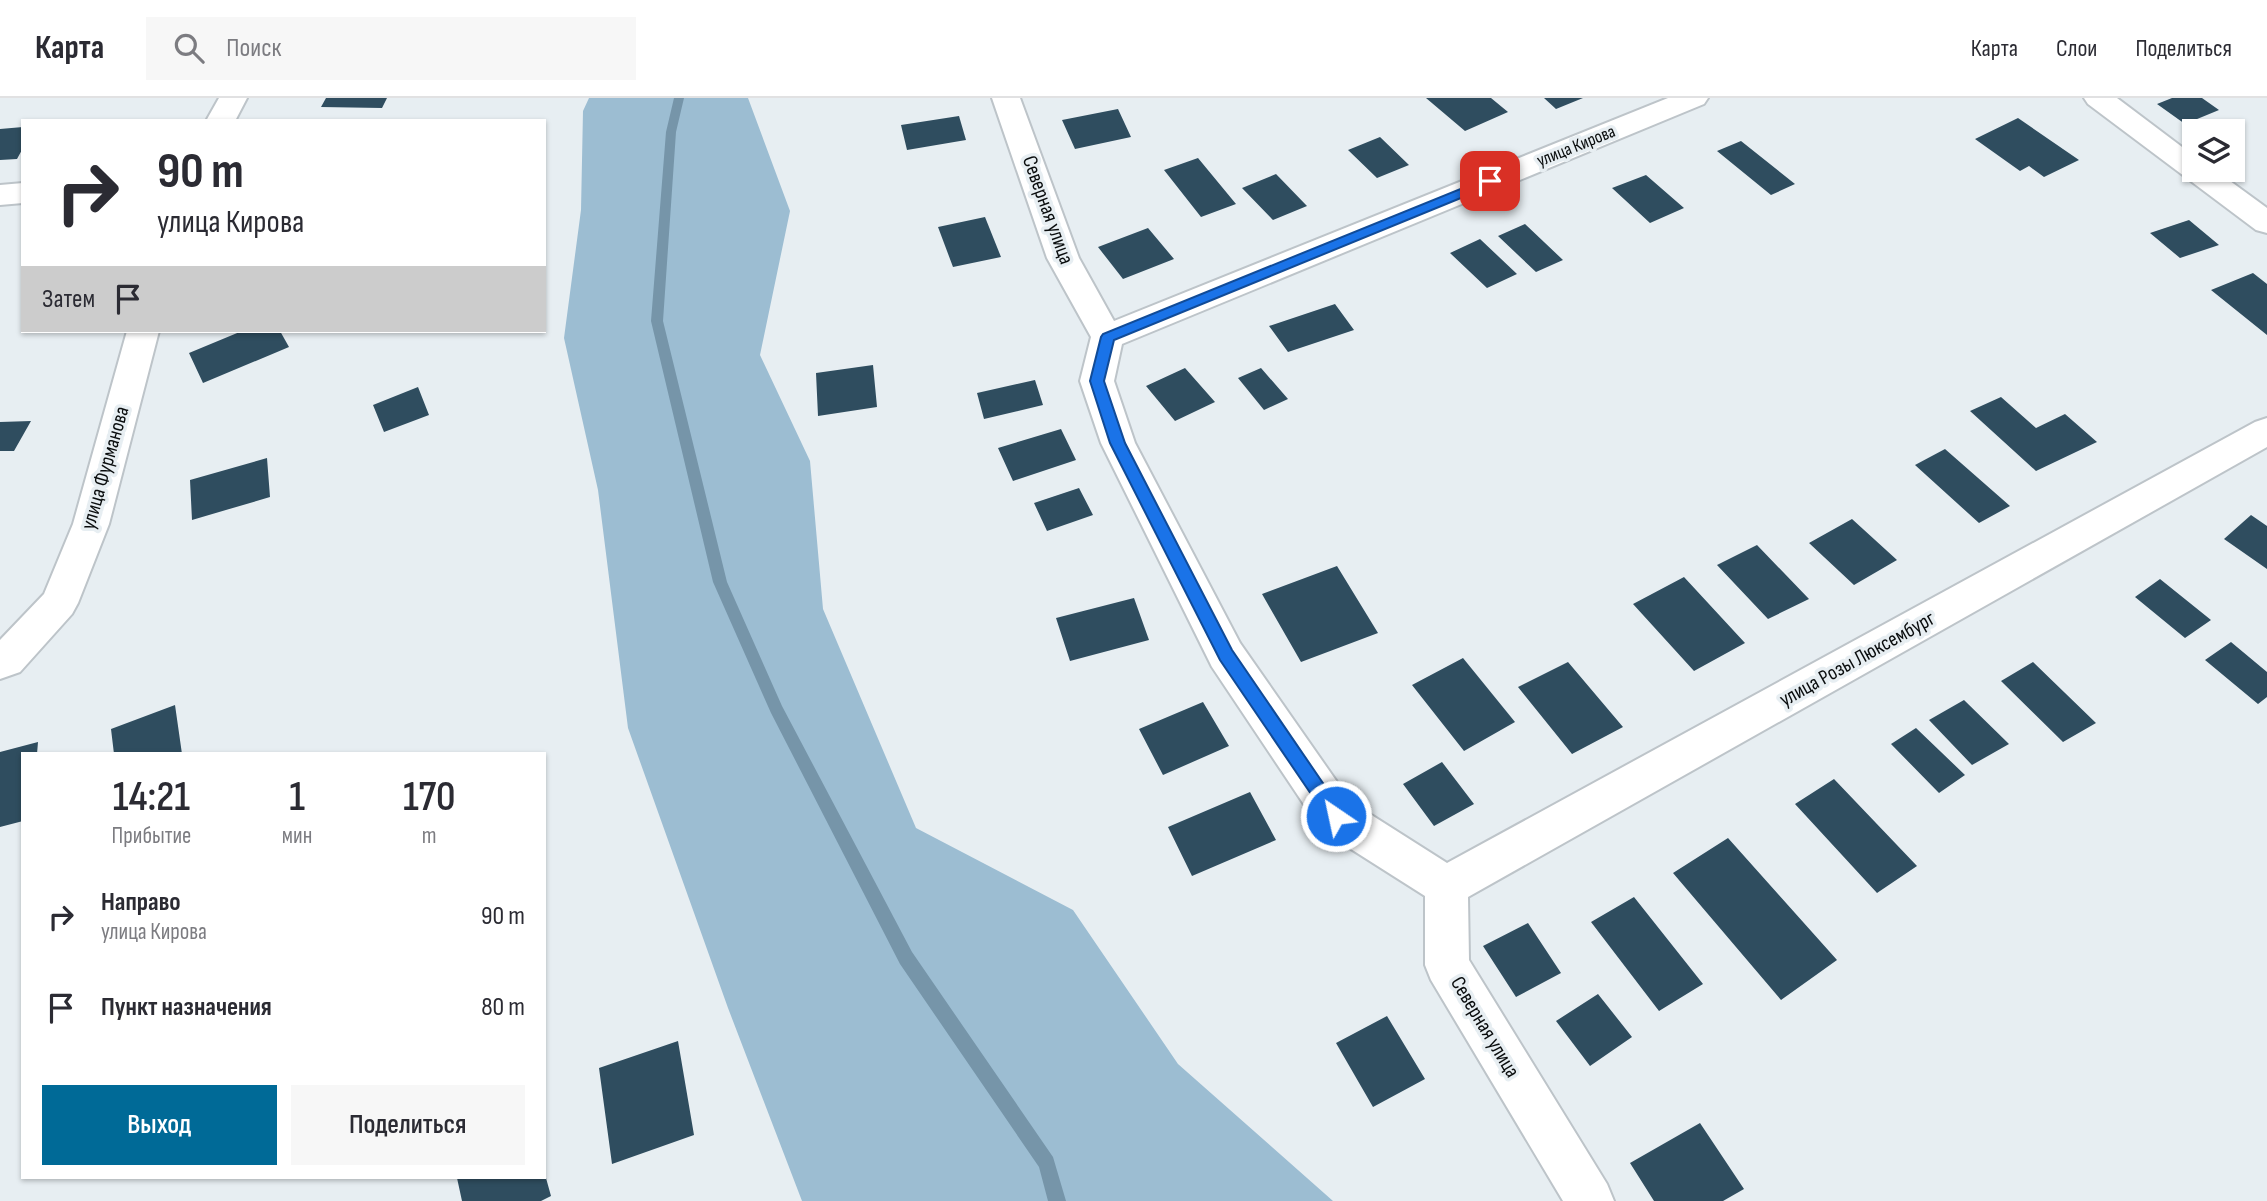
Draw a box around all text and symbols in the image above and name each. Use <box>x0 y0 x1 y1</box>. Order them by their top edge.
search box <box>146 17 636 80</box>
text: Карта <box>35 28 104 68</box>
icon: search <box>170 29 208 67</box>
text: Поиск <box>226 33 281 64</box>
text: Карта <box>1971 34 2018 63</box>
text: Слои <box>2056 34 2097 63</box>
text: Поделиться <box>2135 34 2232 63</box>
map controls <box>2182 119 2245 182</box>
button: layers <box>2182 119 2245 182</box>
street label: улица Кирова <box>1534 121 1618 171</box>
text: 90 m <box>157 143 244 202</box>
icon: right <box>42 147 133 238</box>
pin <box>1460 151 1520 211</box>
street label: Северная улица <box>1017 152 1079 268</box>
icon: arrive <box>1471 162 1509 200</box>
text: улица Кирова <box>157 203 304 242</box>
icon: arrive <box>109 280 147 318</box>
text: Затем <box>42 284 95 315</box>
street label: улица Фурманова <box>76 404 134 532</box>
street label: улица Розы Люксембург <box>1775 606 1939 712</box>
text: 14:21 <box>113 772 190 823</box>
text: 1 <box>289 772 305 823</box>
text: 170 <box>403 772 455 823</box>
position arrow <box>1299 779 1373 853</box>
text: Прибытие <box>112 822 191 850</box>
text: мин <box>282 822 312 850</box>
text: m <box>422 822 437 850</box>
text: Направо <box>101 887 180 918</box>
icon: right <box>42 898 80 936</box>
text: 90 m <box>481 901 525 932</box>
text: улица Кирова <box>101 918 207 946</box>
street label: Северная улица <box>1445 972 1525 1082</box>
icon: arrive <box>42 989 80 1027</box>
text: Пункт назначения <box>101 992 272 1023</box>
text: 80 m <box>481 992 525 1023</box>
button: Выход <box>42 1085 277 1165</box>
button: Поделиться <box>291 1085 525 1165</box>

